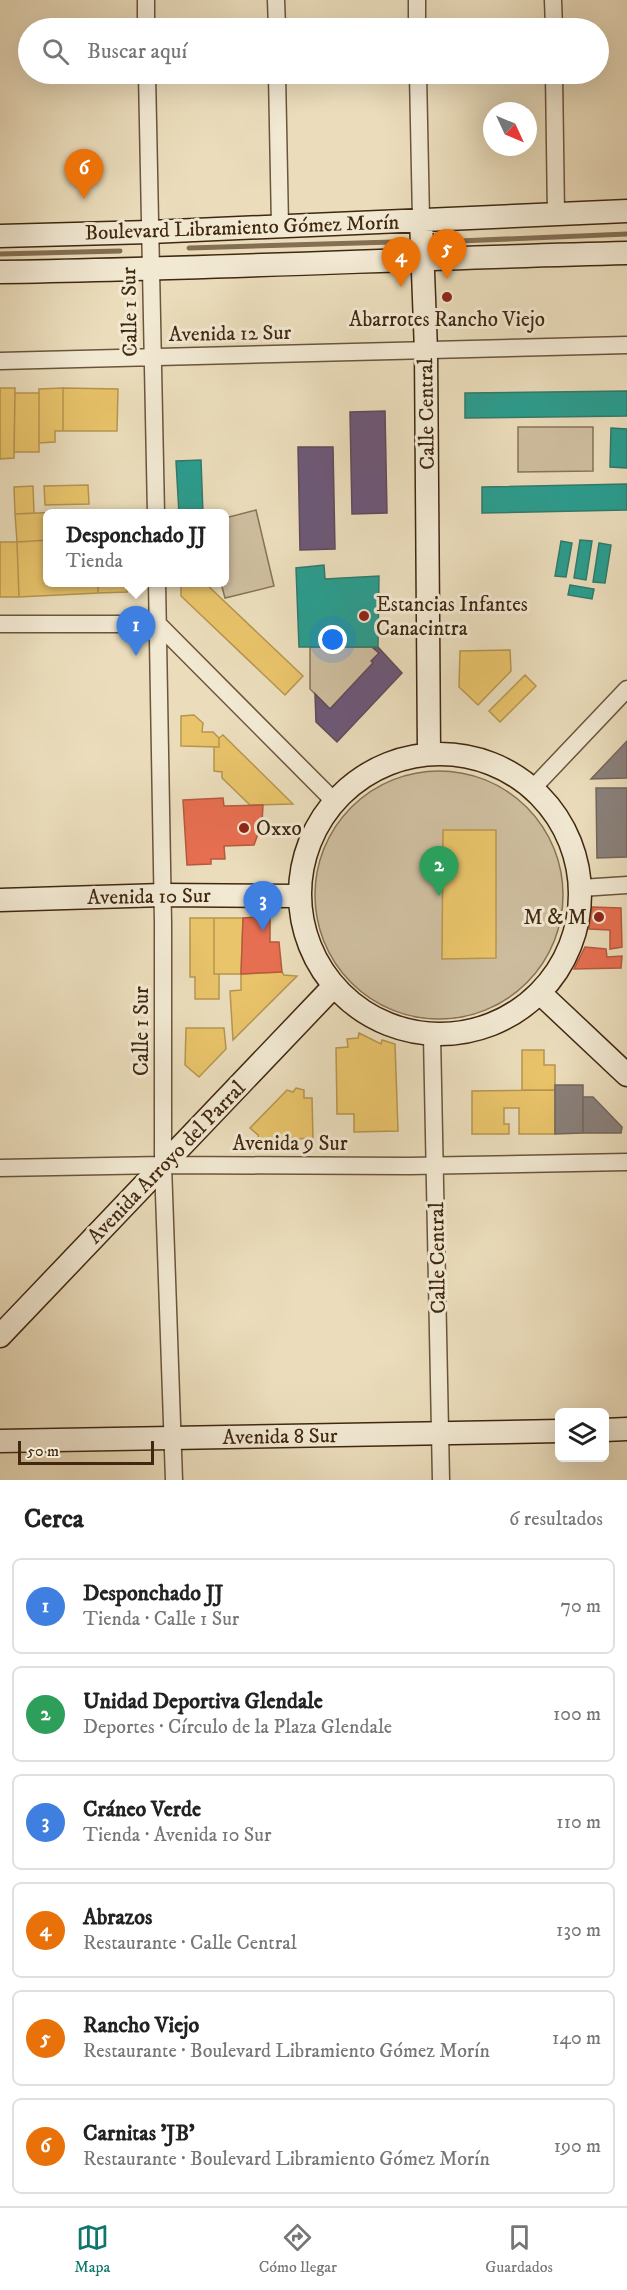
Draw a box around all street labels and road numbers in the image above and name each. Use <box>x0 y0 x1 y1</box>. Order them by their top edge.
street label: Boulevard Libramiento Gómez Morín <box>84 210 400 246</box>
street label: Calle 1 Sur <box>116 267 144 357</box>
street label: Avenida 12 Sur <box>168 320 292 348</box>
street label: Calle Central <box>413 357 441 470</box>
street label: Avenida 10 Sur <box>87 883 211 911</box>
street label: Calle 1 Sur <box>129 986 155 1076</box>
street label: Avenida Arroyo del Parral <box>82 1075 252 1250</box>
street label: Avenida 9 Sur <box>232 1131 348 1157</box>
street label: Calle Central <box>424 1201 452 1314</box>
street label: Avenida 8 Sur <box>222 1423 338 1451</box>

